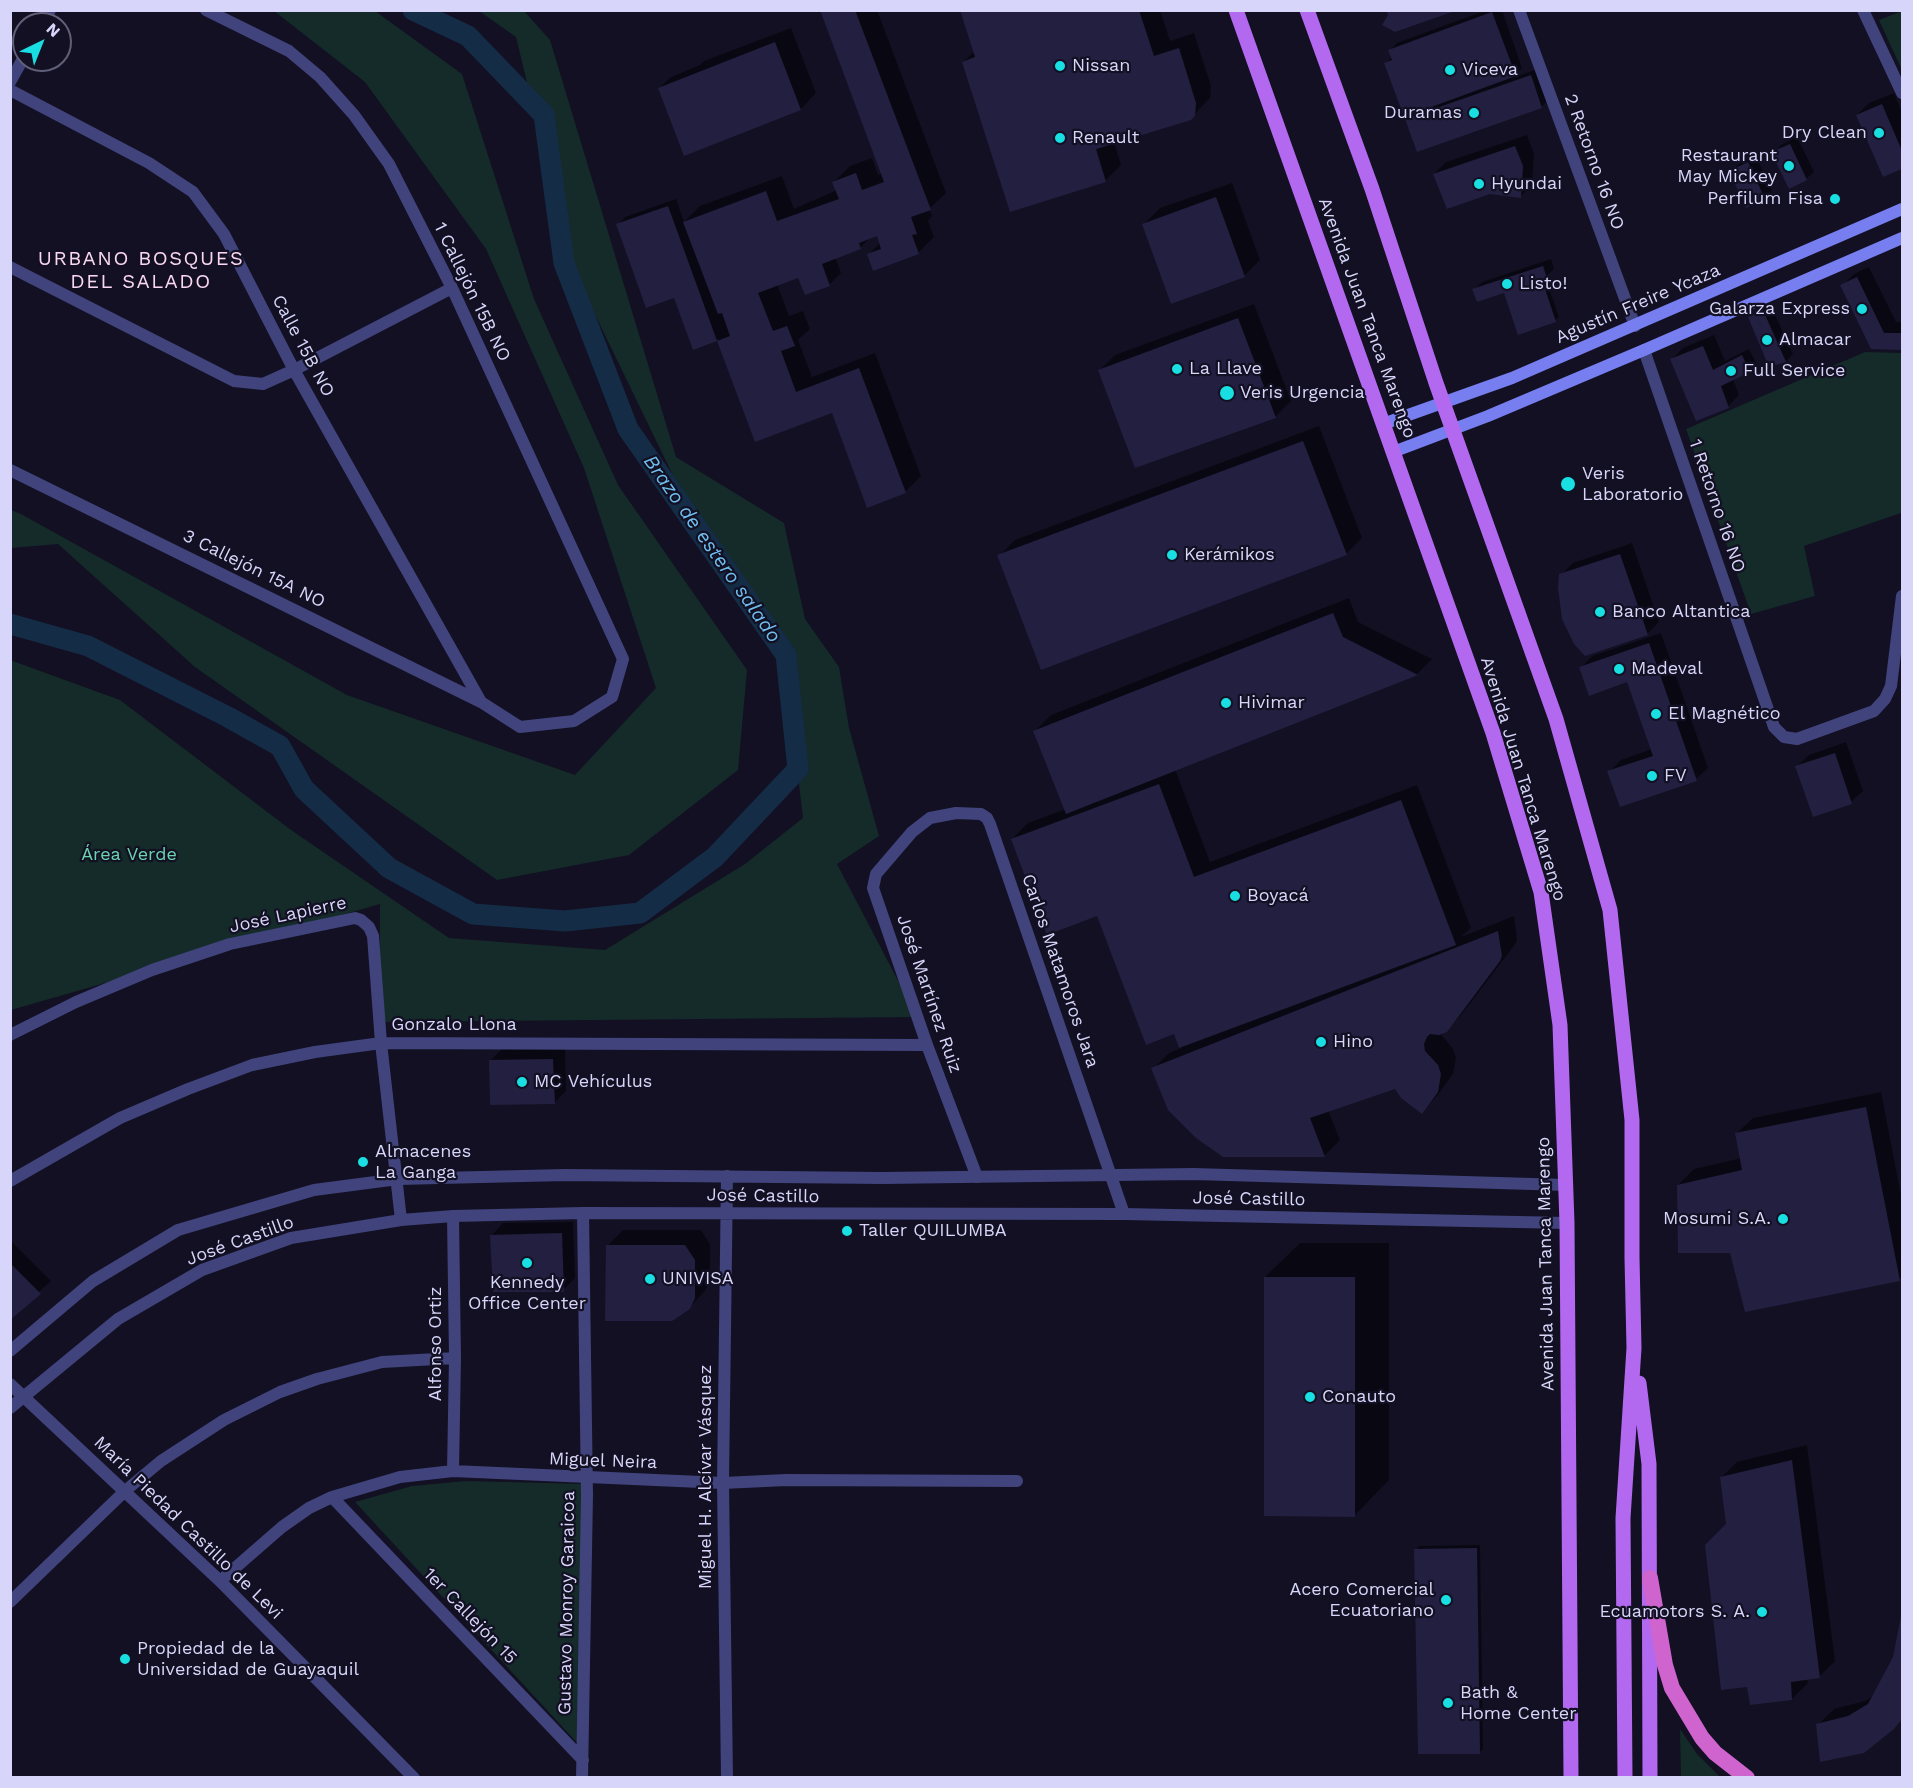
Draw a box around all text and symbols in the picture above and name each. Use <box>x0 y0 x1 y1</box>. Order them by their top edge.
north arrow <box>12 12 72 72</box>
text: N <box>42 19 64 41</box>
place label: Nissan <box>1072 55 1130 77</box>
marker: Nissan <box>1053 59 1067 73</box>
place label: Viceva <box>1462 59 1518 81</box>
marker: Viceva <box>1443 63 1457 77</box>
street label: 2 Retorno 16 NO <box>1559 91 1629 233</box>
place label: Duramas <box>1384 102 1462 124</box>
marker: Duramas <box>1467 106 1481 120</box>
place label: Dry Clean <box>1782 122 1867 144</box>
marker: Dry Clean <box>1872 126 1886 140</box>
place label: Renault <box>1072 127 1139 149</box>
marker: Renault <box>1053 131 1067 145</box>
place label: Restaurant May Mickey <box>1677 145 1777 188</box>
marker: Restaurant May Mickey <box>1782 159 1796 173</box>
place label: Hyundai <box>1491 173 1562 195</box>
marker: Hyundai <box>1472 177 1486 191</box>
place label: Perfilum Fisa <box>1707 188 1823 210</box>
marker: Perfilum Fisa <box>1828 192 1842 206</box>
street label: Avenida Juan Tanca Marengo <box>1313 195 1421 441</box>
street label: 1 Callejón 15B NO <box>429 219 515 365</box>
district label: URBANO BOSQUES DEL SALADO <box>38 247 244 294</box>
street label: Agustín Freire Ycaza <box>1552 260 1724 348</box>
place label: Listo! <box>1519 273 1567 295</box>
marker: Listo! <box>1500 277 1514 291</box>
street label: Calle 15B NO <box>267 291 339 401</box>
place label: Galarza Express <box>1709 298 1850 320</box>
marker: Galarza Express <box>1855 302 1869 316</box>
place label: Almacar <box>1779 329 1851 351</box>
marker: Almacar <box>1760 333 1774 347</box>
place label: La Llave <box>1189 358 1262 380</box>
place label: Full Service <box>1743 360 1845 382</box>
marker: La Llave <box>1170 362 1184 376</box>
marker: Full Service <box>1724 364 1738 378</box>
place label: Veris Urgencia <box>1240 382 1365 404</box>
marker: Veris Urgencia <box>1218 384 1236 402</box>
street label: 1 Retorno 16 NO <box>1684 437 1750 575</box>
water label: Brazo de estero salado <box>638 451 786 647</box>
place label: Veris Laboratorio <box>1582 463 1683 506</box>
marker: Veris Laboratorio <box>1559 475 1577 493</box>
street label: 3 Callejón 15A NO <box>179 525 329 613</box>
place label: Kerámikos <box>1184 544 1275 566</box>
marker: Kerámikos <box>1165 548 1179 562</box>
place label: Banco Altantica <box>1612 601 1750 623</box>
marker: Banco Altantica <box>1593 605 1607 619</box>
street label: Avenida Juan Tanca Marengo <box>1475 654 1571 904</box>
place label: Madeval <box>1631 658 1703 680</box>
marker: Madeval <box>1612 662 1626 676</box>
place label: Hivimar <box>1238 692 1305 714</box>
marker: Hivimar <box>1219 696 1233 710</box>
place label: El Magnético <box>1668 703 1781 725</box>
marker: El Magnético <box>1649 707 1663 721</box>
place label: FV <box>1664 765 1687 787</box>
marker: FV <box>1645 769 1659 783</box>
park label: Área Verde <box>81 844 177 866</box>
street label: Carlos Matamoros Jara <box>1017 871 1103 1071</box>
place label: Boyacá <box>1247 885 1309 907</box>
marker: Boyacá <box>1228 889 1242 903</box>
street label: José Lapierre <box>228 892 348 938</box>
street label: José Martínez Ruiz <box>892 912 966 1076</box>
street label: Gonzalo Llona <box>391 1014 517 1036</box>
place label: Hino <box>1333 1031 1373 1053</box>
marker: Hino <box>1314 1035 1328 1049</box>
place label: MC Vehículus <box>534 1071 652 1093</box>
marker: MC Vehículus <box>515 1075 529 1089</box>
street label: Avenida Juan Tanca Marengo <box>1533 1137 1559 1391</box>
place label: Almacenes La Ganga <box>375 1141 471 1184</box>
marker: Almacenes La Ganga <box>356 1155 370 1169</box>
street label: José Castillo <box>706 1184 820 1208</box>
street label: José Castillo <box>1192 1187 1306 1211</box>
place label: Mosumi S.A. <box>1663 1208 1771 1230</box>
street label: José Castillo <box>183 1212 297 1270</box>
marker: Mosumi S.A. <box>1776 1212 1790 1226</box>
place label: Taller QUILUMBA <box>859 1220 1007 1242</box>
marker: Taller QUILUMBA <box>840 1224 854 1238</box>
marker: Kennedy Office Center <box>520 1256 534 1270</box>
place label: UNIVISA <box>662 1268 734 1290</box>
place label: Kennedy Office Center <box>468 1272 586 1314</box>
marker: UNIVISA <box>643 1272 657 1286</box>
street label: Alfonso Ortiz <box>425 1287 447 1401</box>
street label: Miguel H. Alcívar Vásquez <box>695 1365 717 1589</box>
place label: Conauto <box>1322 1386 1396 1408</box>
marker: Conauto <box>1303 1390 1317 1404</box>
street label: María Piedad Castillo de Levi <box>89 1432 287 1624</box>
street label: Miguel Neira <box>548 1448 658 1474</box>
street label: Gustavo Monroy Garaicoa <box>554 1491 580 1715</box>
street label: 1er Callejón 15 <box>419 1563 521 1669</box>
place label: Acero Comercial Ecuatoriano <box>1290 1579 1434 1622</box>
marker: Acero Comercial Ecuatoriano <box>1439 1593 1453 1607</box>
place label: Ecuamotors S. A. <box>1599 1601 1750 1623</box>
marker: Ecuamotors S. A. <box>1755 1605 1769 1619</box>
place label: Propiedad de la Universidad de Guayaquil <box>137 1638 359 1680</box>
marker: Propiedad de la Universidad de Guayaquil <box>118 1652 132 1666</box>
place label: Bath & Home Center <box>1460 1682 1577 1724</box>
marker: Bath & Home Center <box>1441 1696 1455 1710</box>

